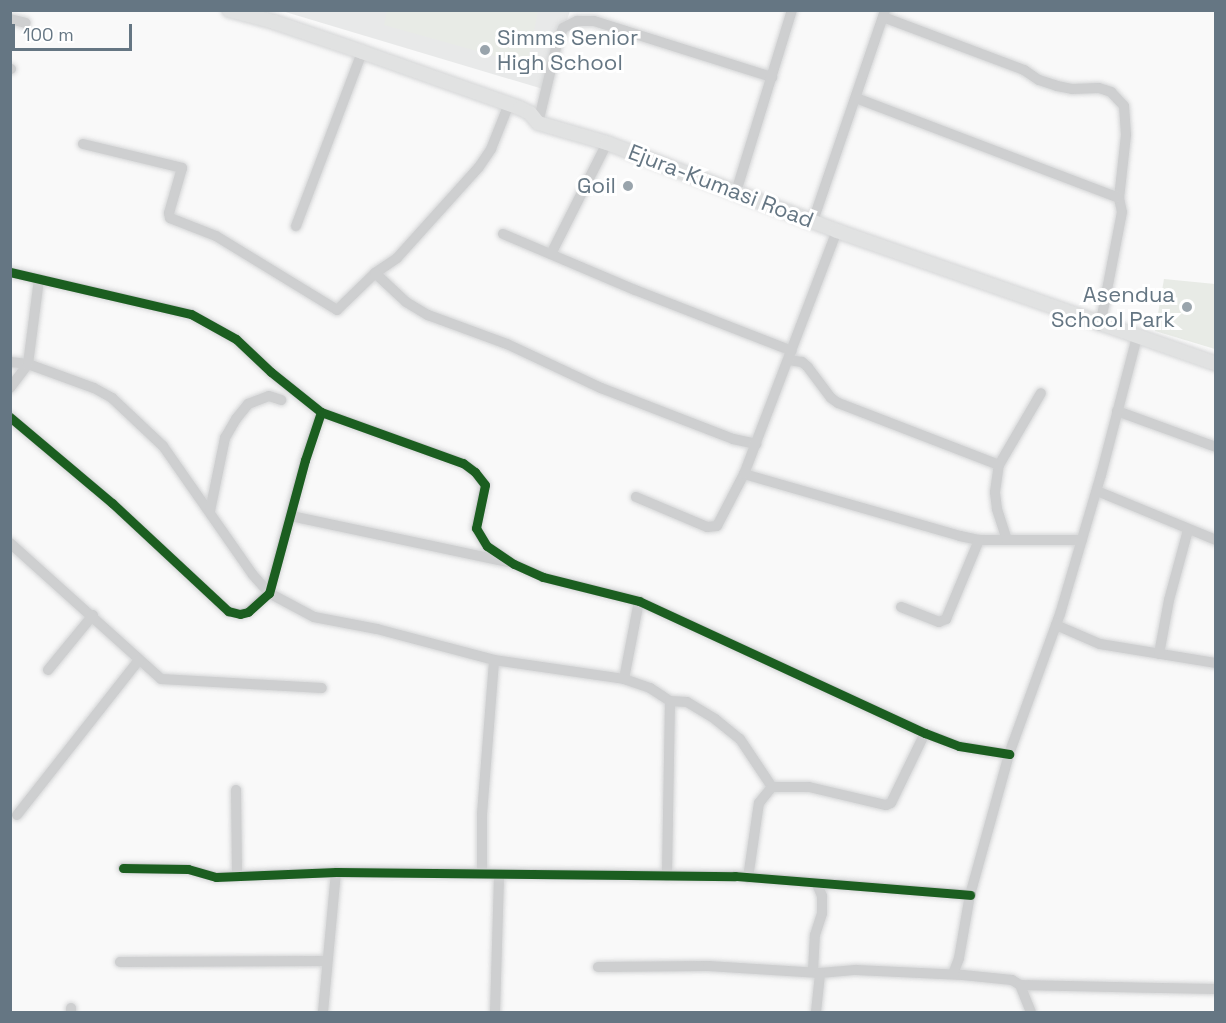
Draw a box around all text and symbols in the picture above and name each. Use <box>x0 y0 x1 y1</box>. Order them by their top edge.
scale bar <box>15 12 135 50</box>
text: 100 m <box>23 23 74 46</box>
place label: Simms Senior High School <box>497 24 638 76</box>
marker: Simms Senior High School <box>478 43 492 57</box>
street label: Ejura-Kumasi Road <box>625 138 817 234</box>
place label: Goil <box>577 173 616 199</box>
marker: Goil <box>621 179 635 193</box>
place label: Asendua School Park <box>1051 281 1175 332</box>
marker: Asendua School Park <box>1180 300 1194 314</box>

